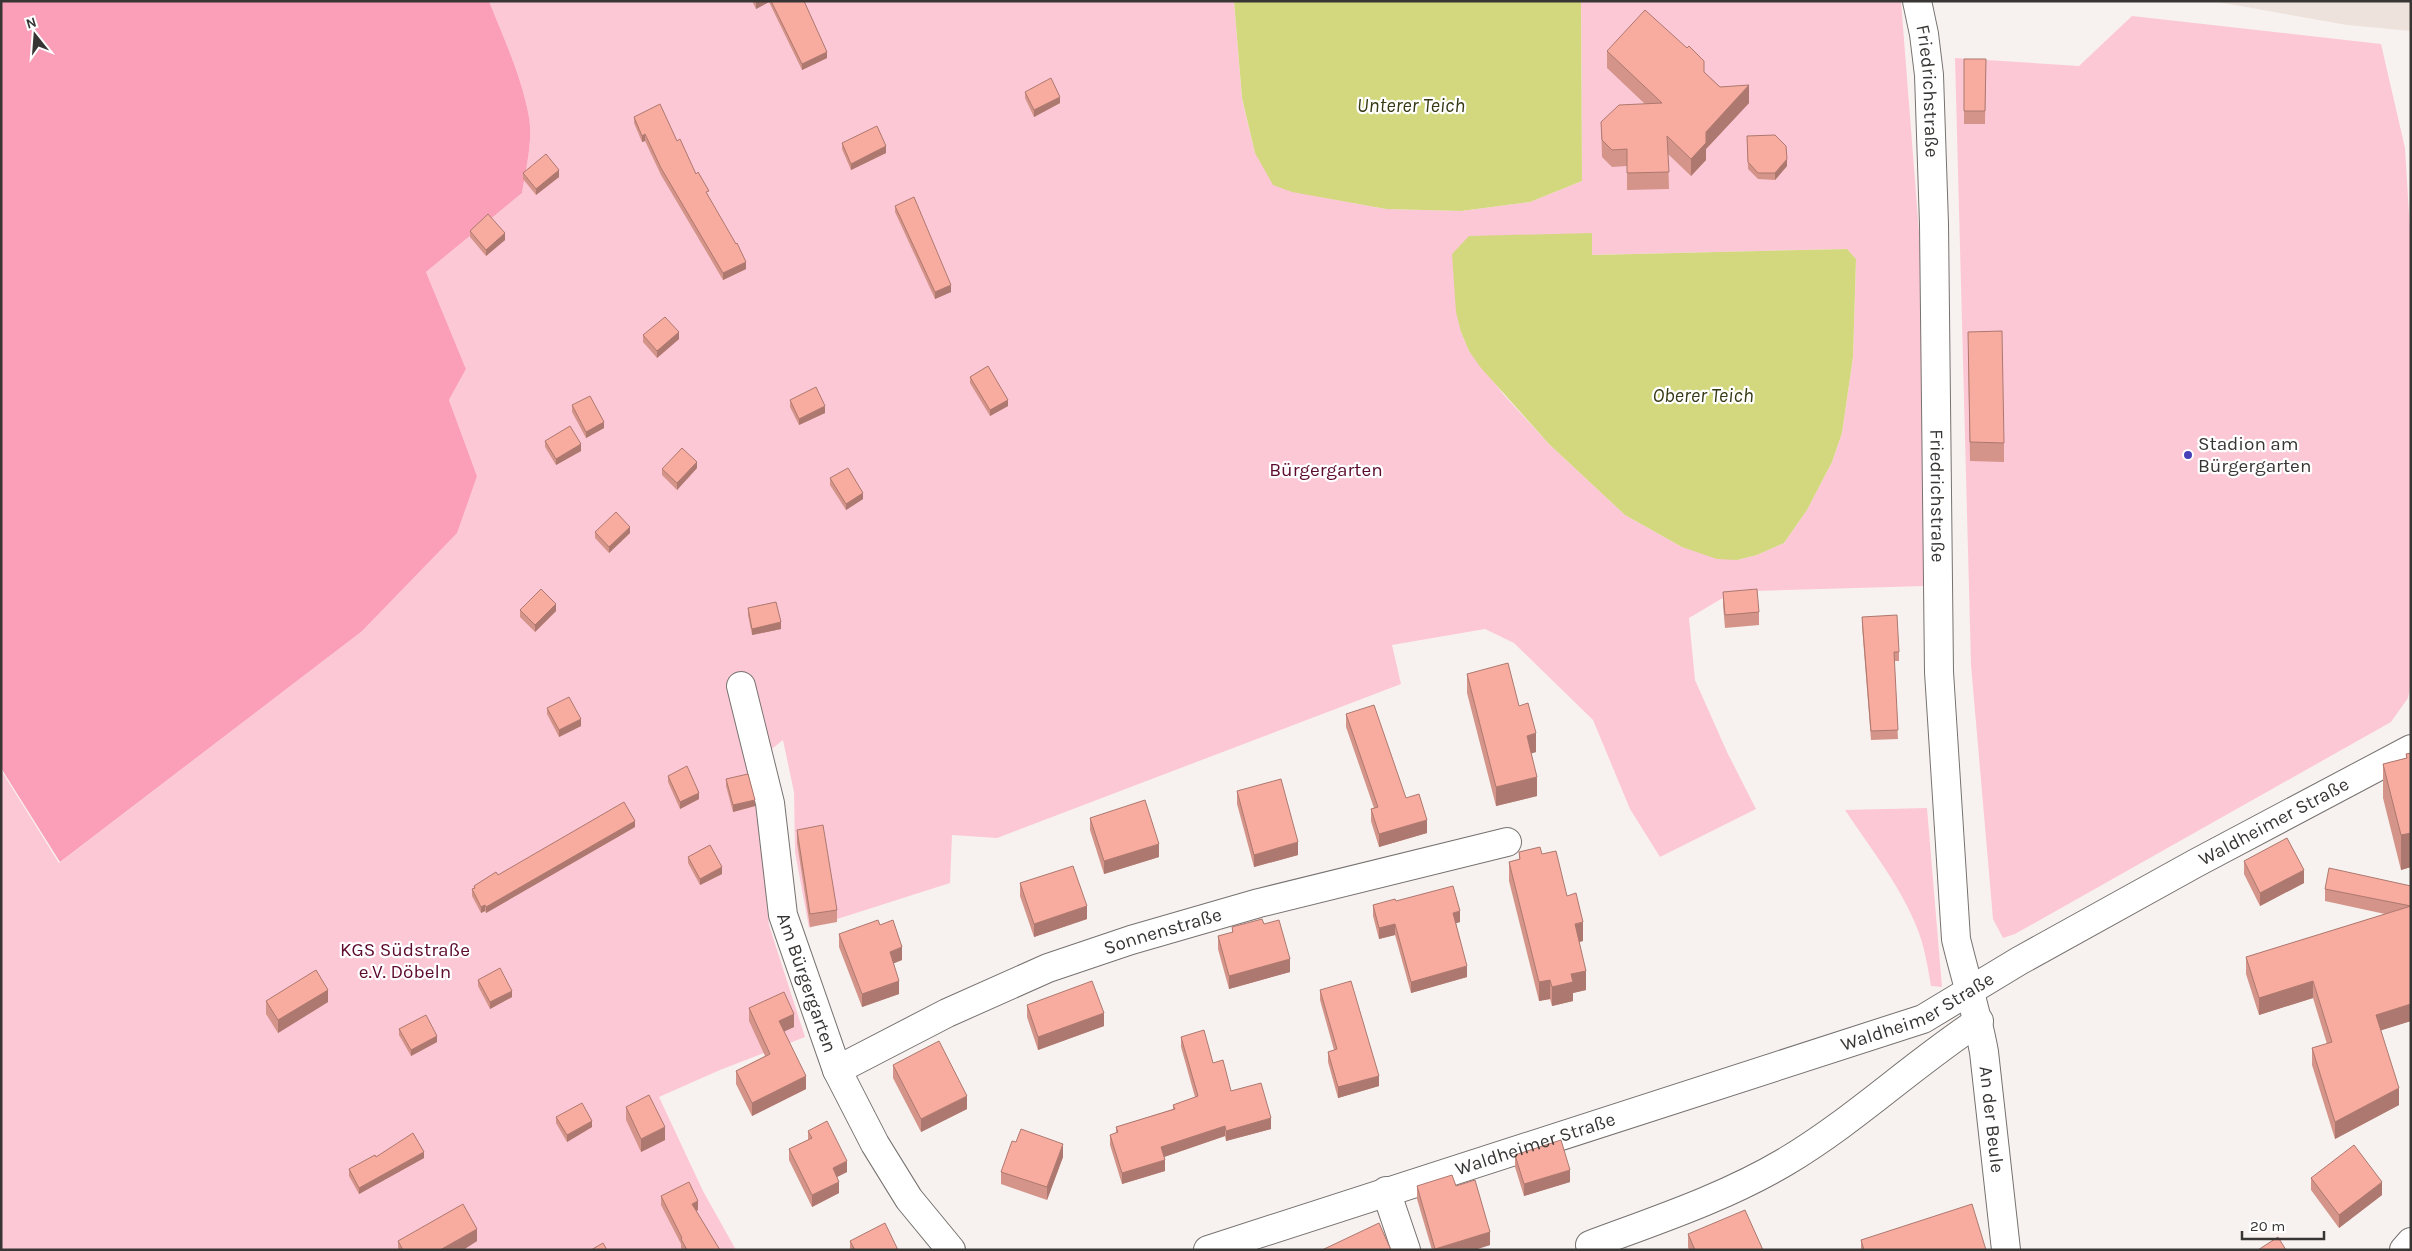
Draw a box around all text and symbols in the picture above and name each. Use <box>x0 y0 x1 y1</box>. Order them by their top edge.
north arrow <box>10 10 60 60</box>
text: N <box>24 13 39 33</box>
street label: Friedrichstraße <box>1911 23 1943 158</box>
water label: Unterer Teich <box>1357 94 1465 117</box>
water label: Oberer Teich <box>1652 384 1754 407</box>
street label: Friedrichstraße <box>1925 429 1949 563</box>
place label: Stadion am Bürgergarten <box>2198 433 2311 477</box>
marker: Stadion am Bürgergarten <box>2182 449 2194 461</box>
park label: Bürgergarten <box>1269 459 1383 481</box>
street label: Waldheimer Straße <box>2195 773 2353 870</box>
street label: Sonnenstraße <box>1101 903 1224 959</box>
street label: Am Bürgergarten <box>772 910 841 1056</box>
park label: KGS Südstraße e.V. Döbeln <box>340 939 470 983</box>
street label: Waldheimer Straße <box>1838 968 1998 1056</box>
street label: An der Beule <box>1975 1065 2008 1174</box>
street label: Waldheimer Straße <box>1453 1108 1618 1180</box>
scale bar <box>2242 1208 2324 1240</box>
text: 20 m <box>2250 1217 2285 1235</box>

